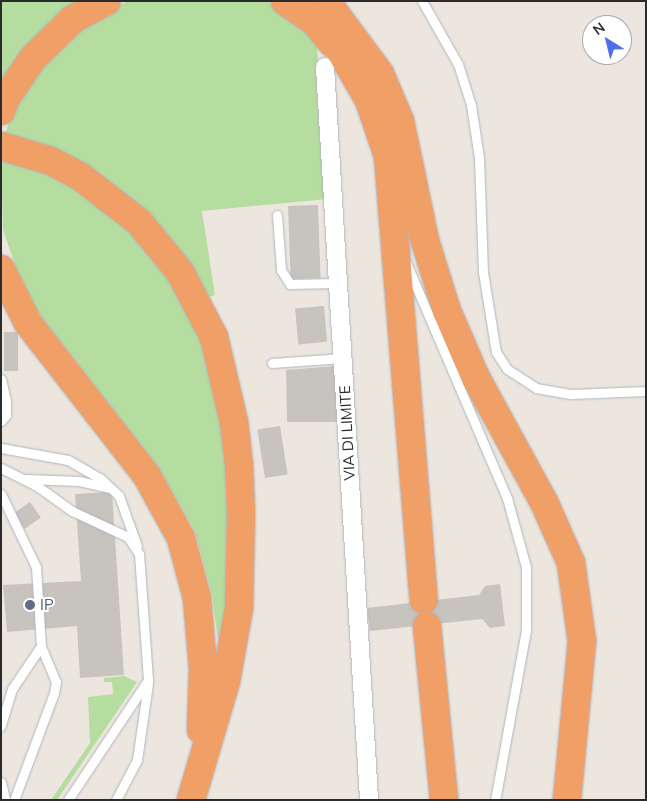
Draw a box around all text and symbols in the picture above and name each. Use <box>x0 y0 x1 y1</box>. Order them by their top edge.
north arrow <box>582 15 632 65</box>
text: N <box>589 18 608 39</box>
street label: VIA DI LIMITE <box>336 385 358 481</box>
place label: IP <box>40 596 54 614</box>
marker: IP <box>24 599 36 611</box>

